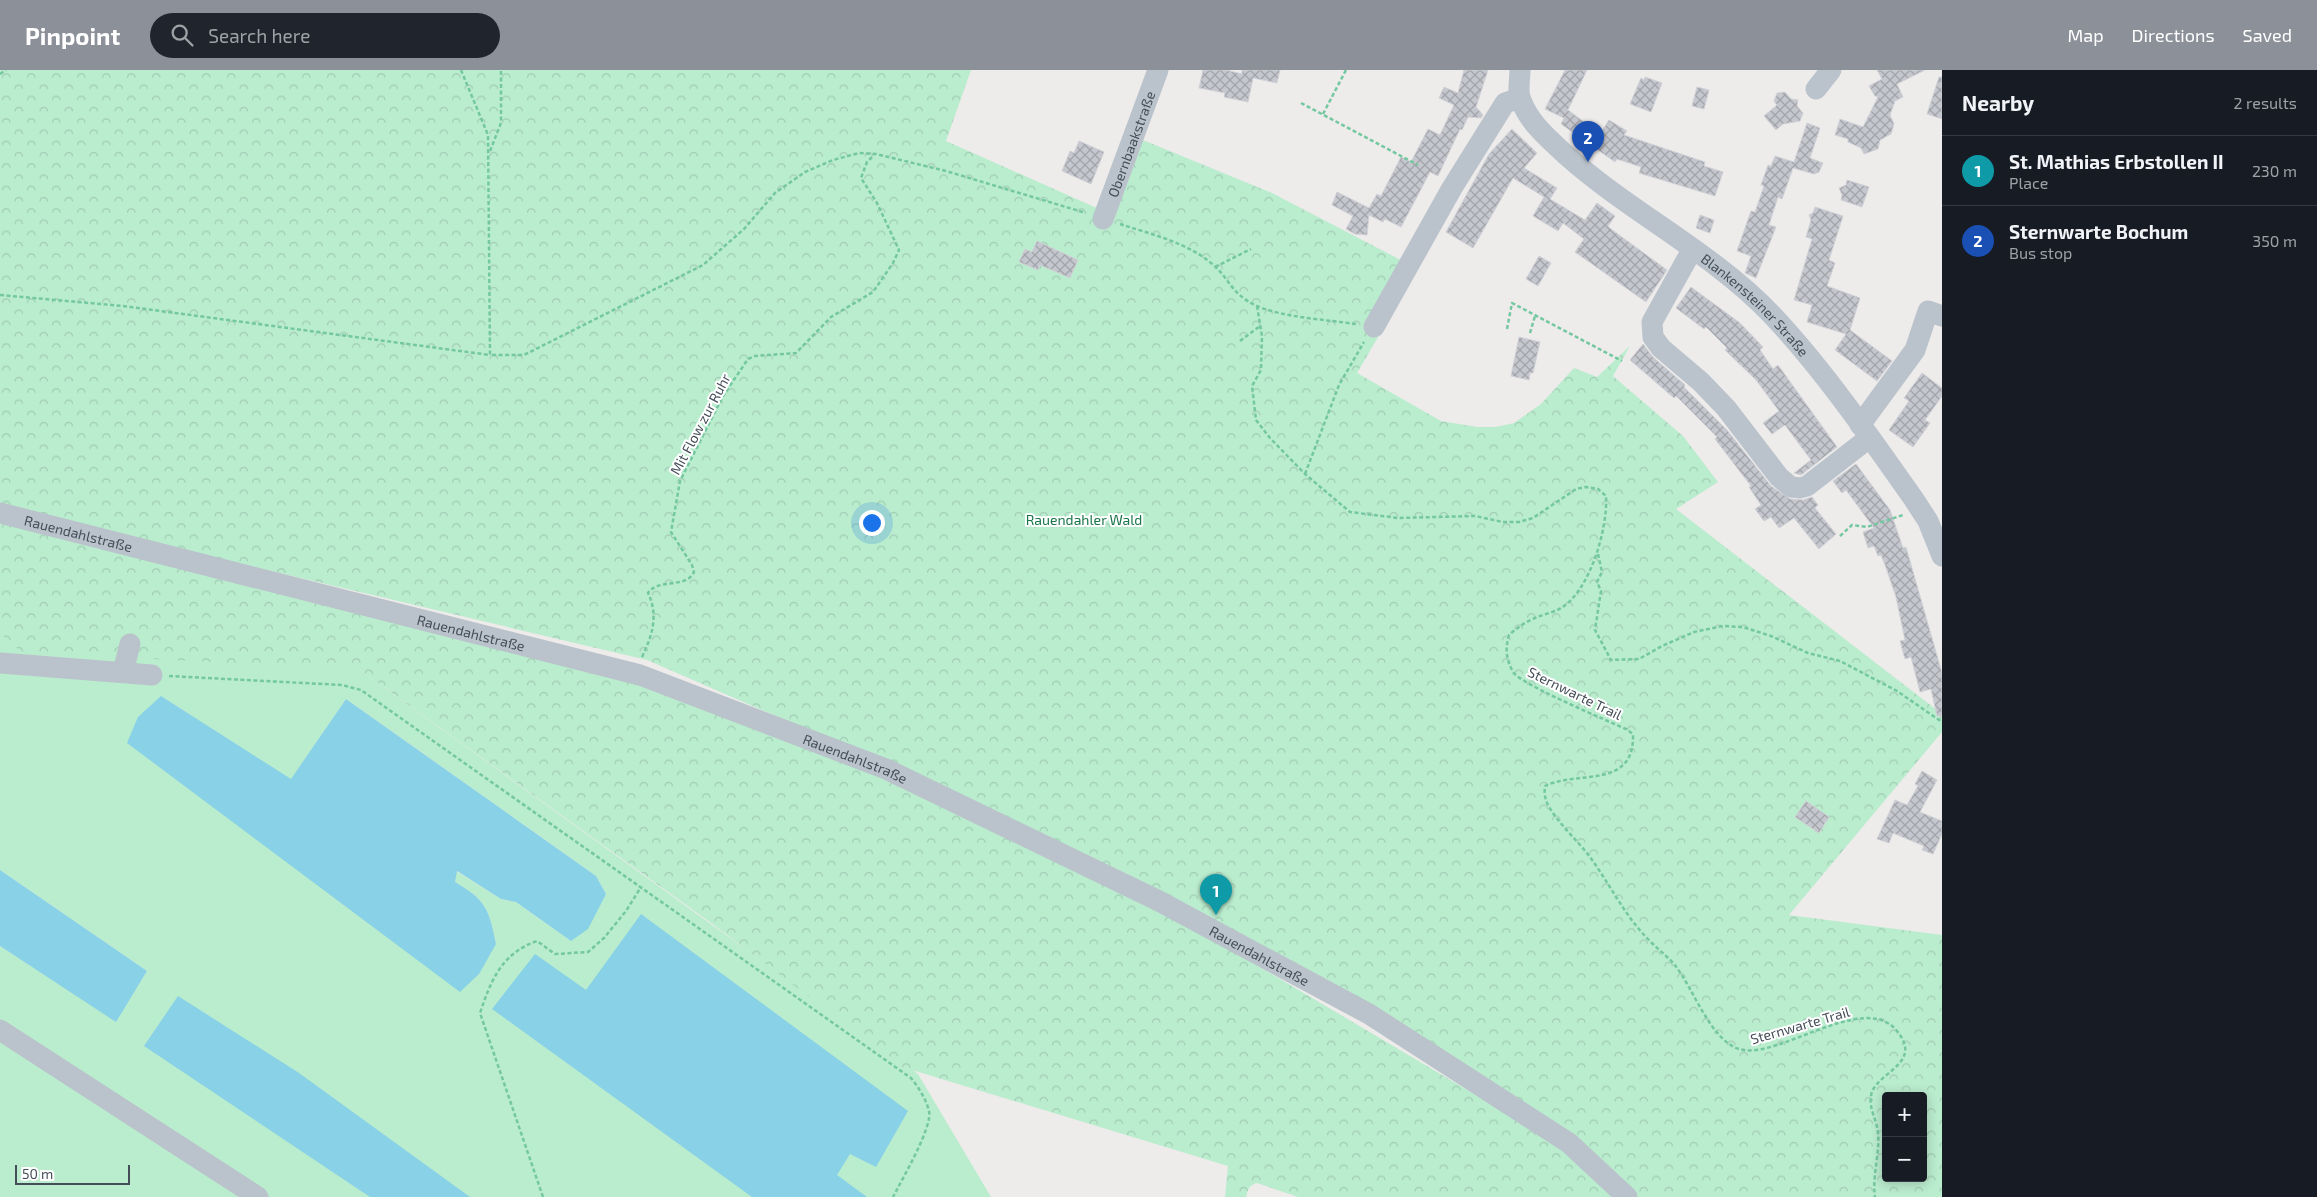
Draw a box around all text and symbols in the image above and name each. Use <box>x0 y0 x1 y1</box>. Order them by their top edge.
search box <box>150 13 500 58</box>
text: Pinpoint <box>25 21 120 50</box>
icon: search <box>168 21 196 49</box>
text: Search here <box>208 24 310 47</box>
text: Map <box>2067 24 2104 46</box>
text: Directions <box>2132 24 2215 46</box>
text: Saved <box>2243 24 2292 46</box>
street label: Obernbaakstraße <box>1103 89 1158 199</box>
text: Nearby <box>1962 90 2034 115</box>
text: 2 results <box>2234 93 2297 112</box>
pin: 2 <box>1572 121 1604 162</box>
text: St. Mathias Erbstollen II <box>2009 150 2224 173</box>
text: 1 <box>1975 161 1981 180</box>
text: 230 m <box>2252 161 2297 180</box>
text: Place <box>2009 173 2048 192</box>
text: Sternwarte Bochum <box>2009 220 2188 243</box>
text: 2 <box>1973 231 1983 250</box>
text: 350 m <box>2252 231 2297 250</box>
text: Bus stop <box>2009 243 2072 262</box>
street label: Blankensteiner Straße <box>1698 249 1813 359</box>
street label: Mit Flow zur Ruhr <box>666 370 734 477</box>
your location <box>859 510 885 536</box>
street label: Rauendahlstraße <box>23 511 134 555</box>
park label: Rauendahler Wald <box>1026 511 1142 528</box>
street label: Rauendahlstraße <box>415 610 527 654</box>
street label: Sternwarte Trail <box>1525 663 1626 723</box>
street label: Rauendahlstraße <box>801 730 910 787</box>
pin: 1 <box>1200 874 1232 915</box>
street label: Rauendahlstraße <box>1207 921 1312 989</box>
street label: Sternwarte Trail <box>1748 1002 1852 1047</box>
map controls <box>1882 1092 1927 1182</box>
button: + <box>1882 1092 1927 1137</box>
button: − <box>1882 1137 1927 1182</box>
scale bar <box>15 1162 130 1185</box>
text: 50 m <box>22 1165 53 1182</box>

